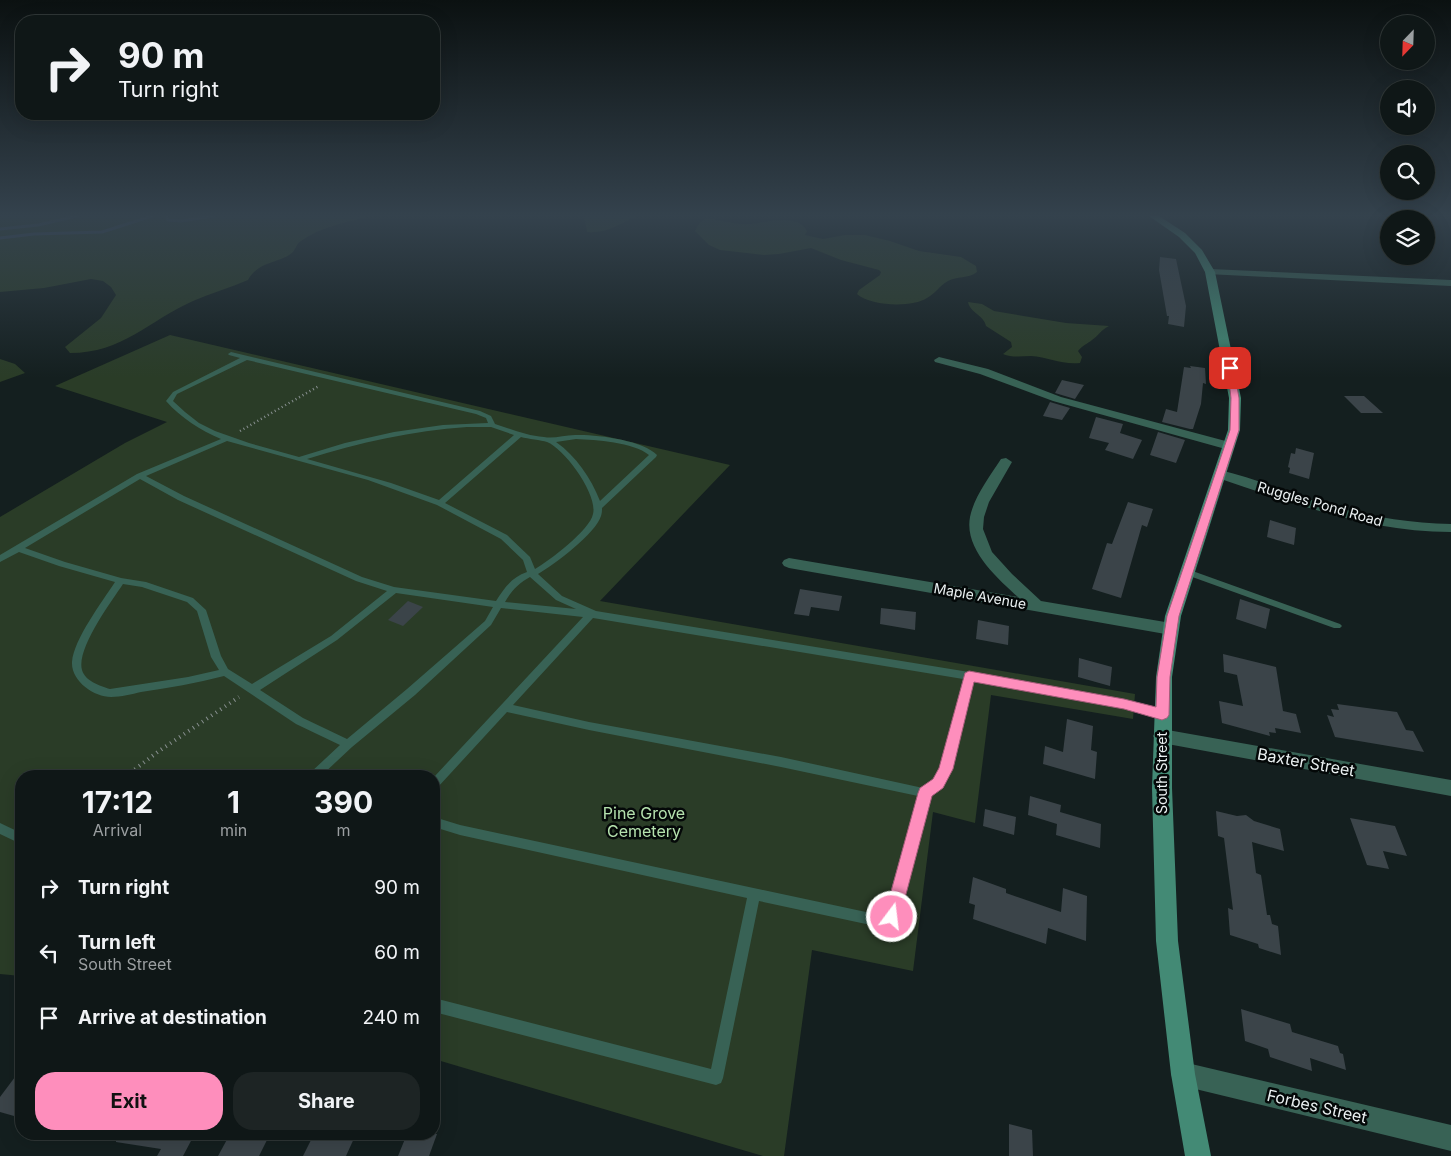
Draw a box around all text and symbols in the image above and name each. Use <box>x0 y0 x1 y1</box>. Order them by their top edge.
north arrow <box>1380 15 1435 70</box>
map controls <box>1380 15 1435 265</box>
text: 90 m <box>118 34 205 76</box>
icon: right <box>35 35 100 100</box>
text: Turn right <box>118 76 219 102</box>
button: sound <box>1380 80 1435 135</box>
button: search <box>1380 145 1435 200</box>
button: layers <box>1380 210 1435 265</box>
pin <box>1209 347 1251 389</box>
icon: arrive <box>1216 354 1244 382</box>
street label: Ruggles Pond Road <box>1256 478 1385 529</box>
street label: Maple Avenue <box>932 579 1028 612</box>
street label: South Street <box>1153 732 1170 814</box>
street label: Baxter Street <box>1256 744 1356 780</box>
text: 17:12 <box>82 784 153 820</box>
text: 1 <box>227 784 240 820</box>
text: 390 <box>314 784 373 820</box>
park label: Pine Grove Cemetery <box>603 803 685 841</box>
text: Arrival <box>93 820 142 840</box>
text: min <box>220 820 247 840</box>
text: m <box>337 820 351 840</box>
icon: right <box>35 874 63 902</box>
text: Turn right <box>78 876 169 899</box>
text: 90 m <box>374 876 420 899</box>
position arrow <box>865 890 917 942</box>
text: Turn left <box>78 931 156 954</box>
icon: left <box>35 939 63 967</box>
text: 60 m <box>374 941 420 964</box>
text: South Street <box>78 954 172 974</box>
icon: arrive <box>35 1004 63 1032</box>
text: Arrive at destination <box>78 1006 267 1029</box>
text: 240 m <box>362 1006 420 1029</box>
button: Exit <box>35 1072 223 1130</box>
button: Share <box>233 1072 420 1130</box>
street label: Forbes Street <box>1265 1085 1369 1127</box>

